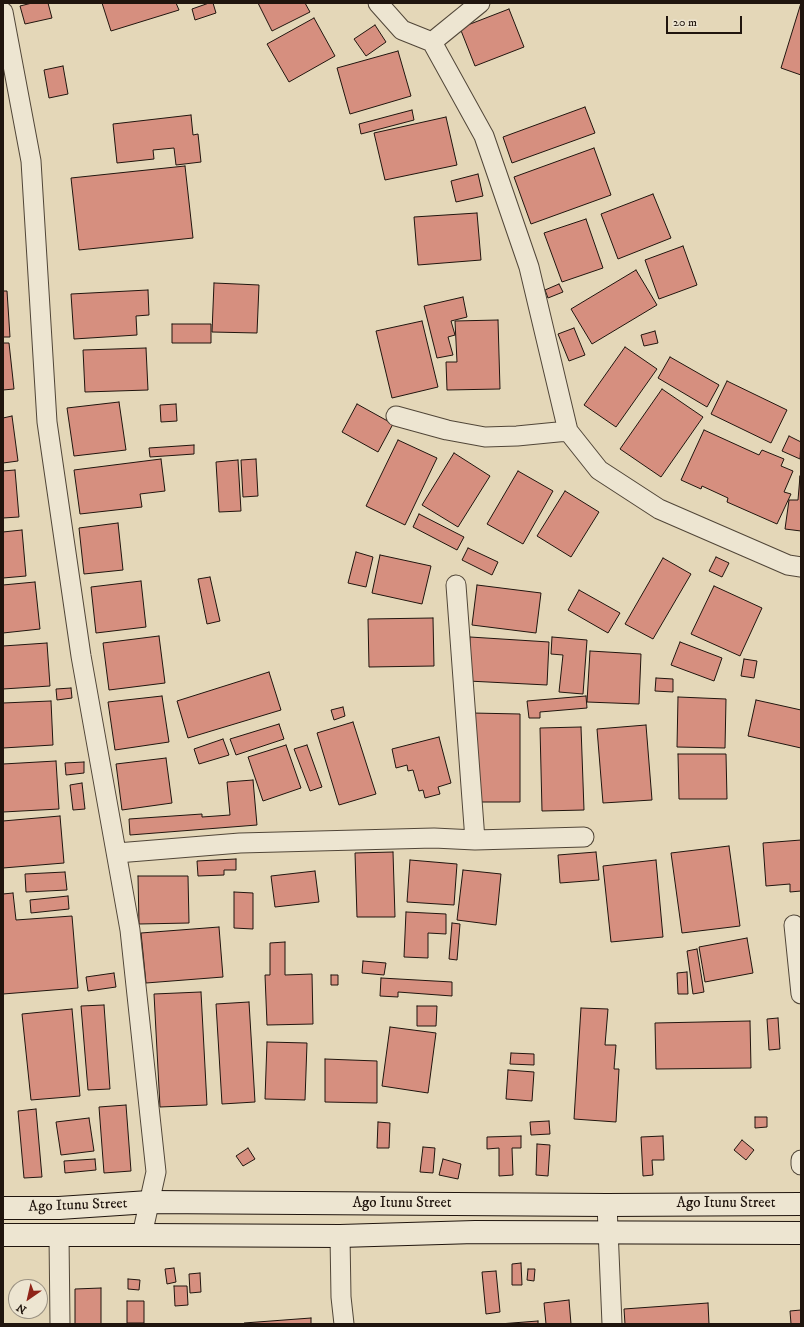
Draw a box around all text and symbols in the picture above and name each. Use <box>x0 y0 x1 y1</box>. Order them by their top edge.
scale bar <box>668 8 744 34</box>
text: 20 m <box>673 15 697 30</box>
street label: Ago Itunu Street <box>28 1195 128 1217</box>
street label: Ago Itunu Street <box>352 1195 452 1213</box>
street label: Ago Itunu Street <box>676 1195 776 1213</box>
north arrow <box>8 1279 48 1319</box>
text: N <box>14 1300 30 1316</box>

